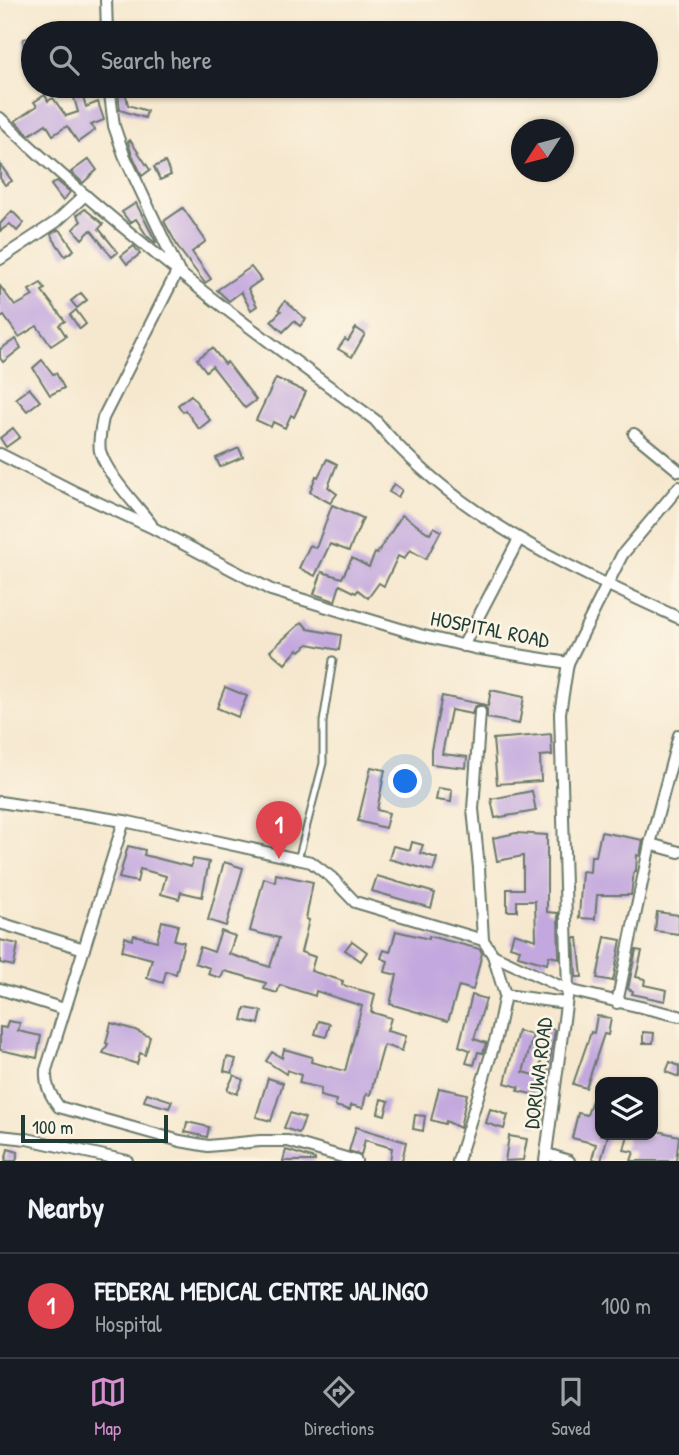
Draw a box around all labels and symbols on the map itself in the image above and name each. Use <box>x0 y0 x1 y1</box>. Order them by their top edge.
north arrow <box>511 119 574 182</box>
street label: HOSPITAL ROAD <box>428 603 552 655</box>
your location <box>388 764 422 798</box>
pin: 1 <box>256 801 302 859</box>
street label: DORUWA ROAD <box>517 1016 559 1130</box>
scale bar <box>21 1112 168 1144</box>

